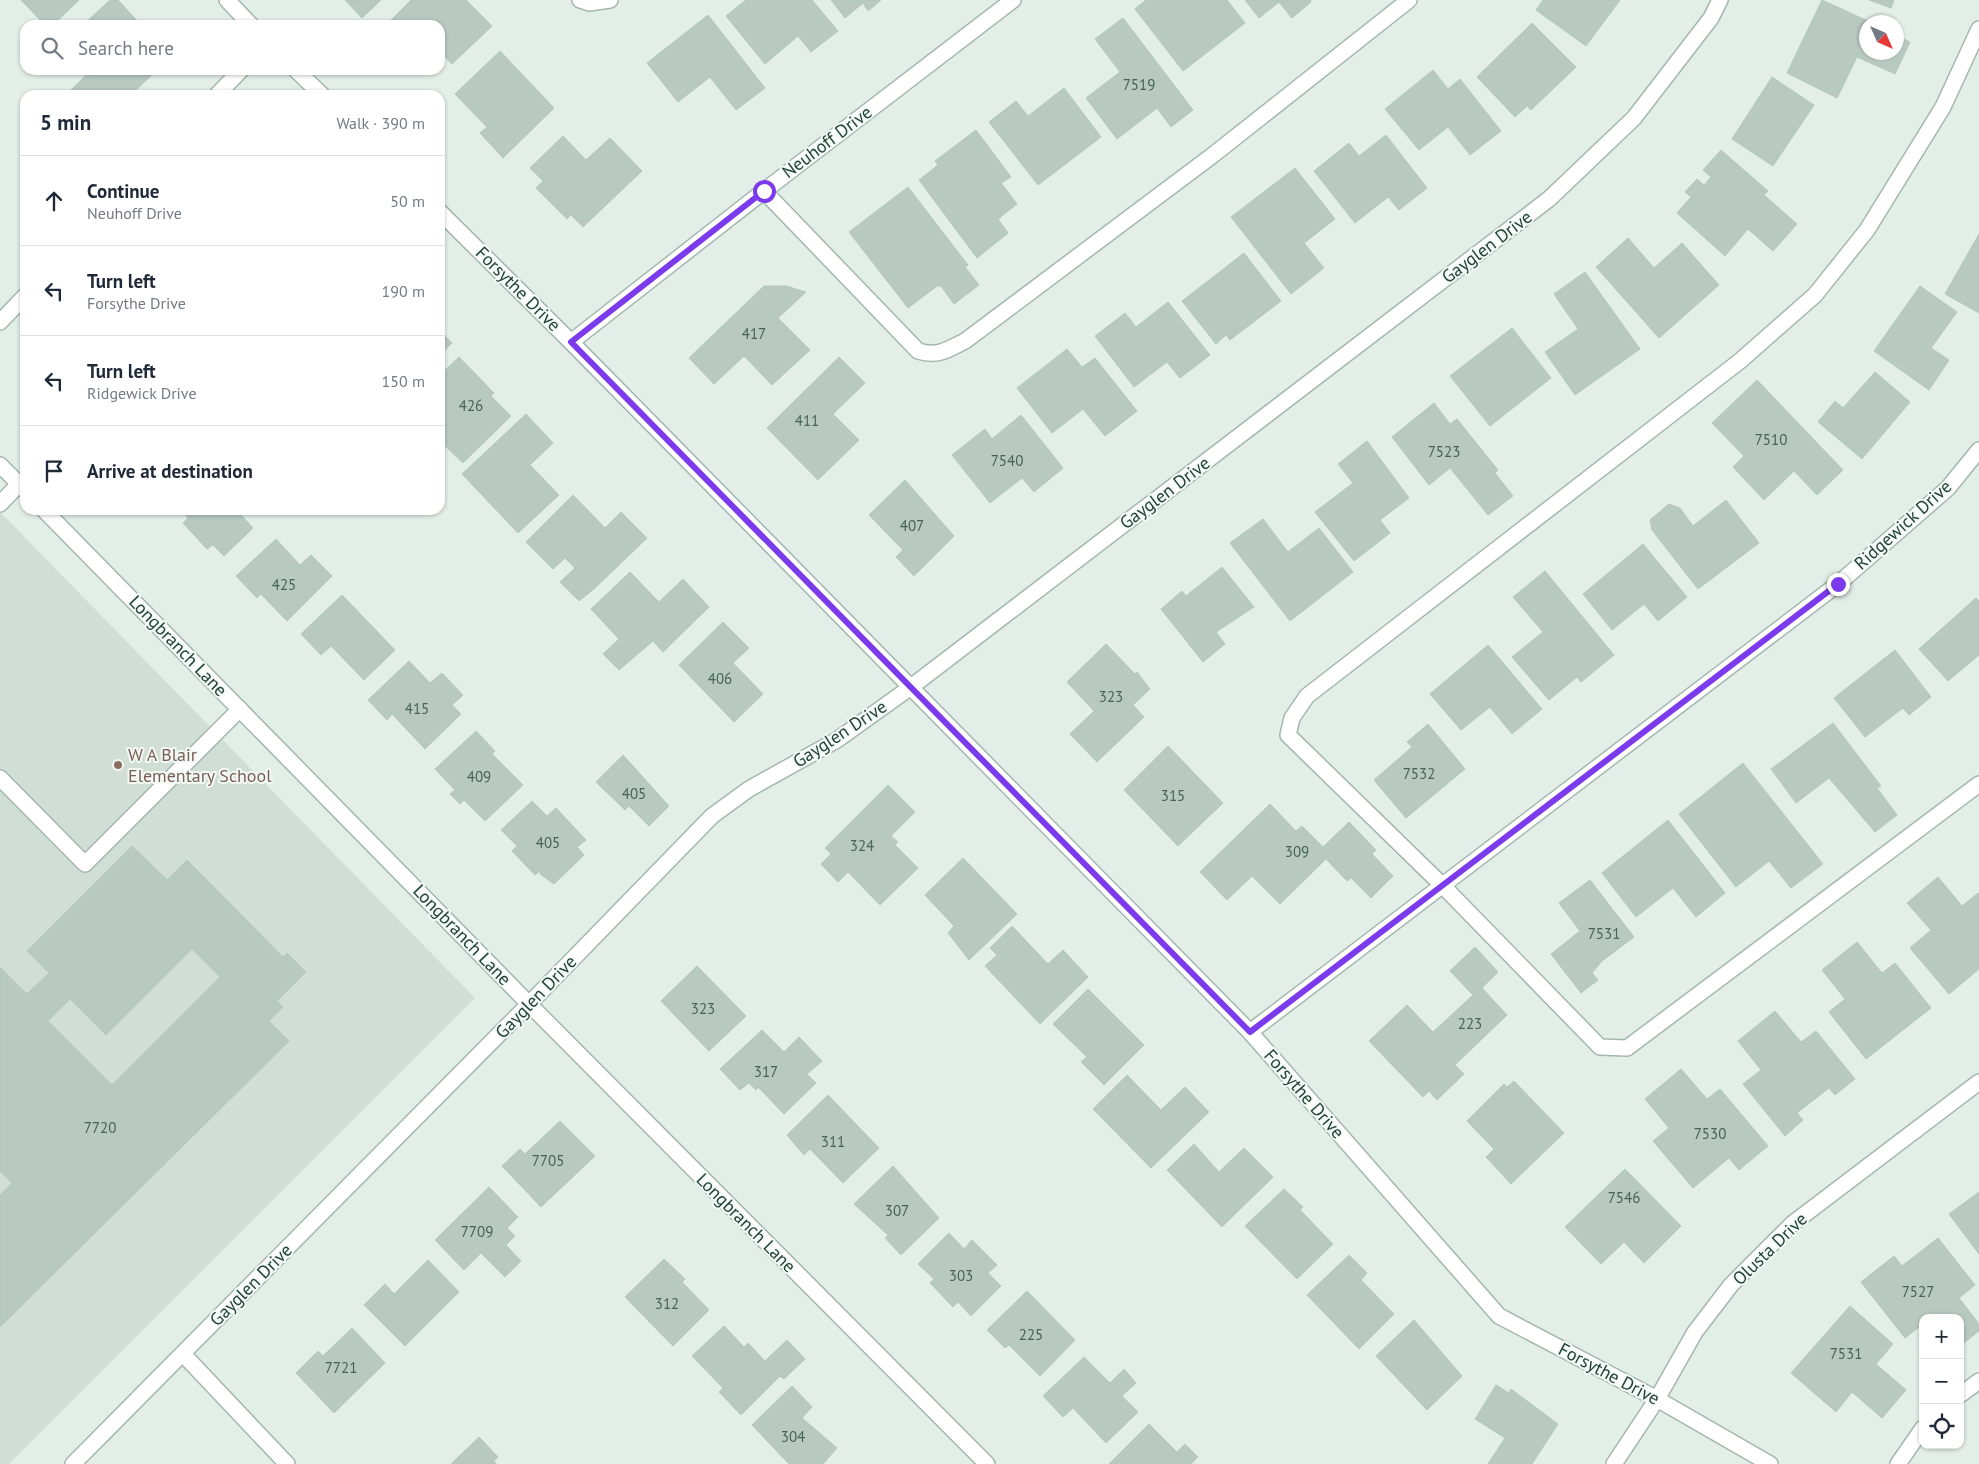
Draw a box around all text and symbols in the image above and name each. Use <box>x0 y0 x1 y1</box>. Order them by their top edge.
north arrow <box>1859 15 1904 60</box>
search box <box>20 20 445 75</box>
icon: search <box>38 34 66 62</box>
text: Search here <box>78 36 174 60</box>
house number: 7519 <box>1123 75 1155 94</box>
street label: Neuhoff Drive <box>777 100 876 183</box>
text: 5 min <box>40 109 91 136</box>
text: Walk · 390 m <box>336 113 425 133</box>
text: Continue <box>87 179 159 203</box>
route start <box>753 180 776 203</box>
icon: ahead <box>40 187 68 215</box>
text: 50 m <box>390 191 425 211</box>
text: Neuhoff Drive <box>87 203 182 223</box>
street label: Gayglen Drive <box>1437 205 1536 288</box>
street label: Forsythe Drive <box>471 241 566 336</box>
text: Turn left <box>87 269 156 293</box>
icon: left <box>40 277 68 305</box>
text: 190 m <box>382 281 425 301</box>
text: Forsythe Drive <box>87 293 186 313</box>
house number: 417 <box>742 324 766 343</box>
text: Turn left <box>87 359 156 383</box>
icon: left <box>40 367 68 395</box>
text: 150 m <box>382 371 425 391</box>
text: Ridgewick Drive <box>87 383 197 403</box>
house number: 426 <box>459 396 483 415</box>
house number: 411 <box>795 411 819 430</box>
house number: 7510 <box>1755 430 1787 449</box>
house number: 7523 <box>1428 442 1460 461</box>
house number: 7540 <box>991 451 1023 470</box>
street label: Gayglen Drive <box>1115 451 1214 534</box>
icon: arrive <box>40 457 68 485</box>
text: Arrive at destination <box>87 459 253 483</box>
street label: Ridgewick Drive <box>1849 475 1956 574</box>
house number: 407 <box>900 516 924 535</box>
route end <box>1827 573 1850 596</box>
house number: 425 <box>272 575 296 594</box>
street label: Longbranch Lane <box>124 590 232 701</box>
house number: 406 <box>708 669 732 688</box>
house number: 323 <box>1099 687 1123 706</box>
street label: Gayglen Drive <box>789 695 891 772</box>
house number: 415 <box>405 699 429 718</box>
place label: W A Blair Elementary School <box>128 743 272 787</box>
marker: W A Blair Elementary School <box>112 759 124 771</box>
house number: 7532 <box>1403 764 1435 783</box>
house number: 409 <box>467 767 491 786</box>
house number: 405 <box>622 784 646 803</box>
house number: 315 <box>1161 786 1185 805</box>
house number: 405 <box>536 833 560 852</box>
house number: 324 <box>850 836 874 855</box>
house number: 309 <box>1285 842 1309 861</box>
street label: Longbranch Lane <box>408 879 516 990</box>
house number: 7531 <box>1588 924 1620 943</box>
street label: Gayglen Drive <box>490 950 581 1043</box>
house number: 323 <box>691 999 715 1018</box>
house number: 223 <box>1458 1014 1482 1033</box>
street label: Forsythe Drive <box>1259 1044 1350 1143</box>
house number: 317 <box>754 1062 778 1081</box>
house number: 7720 <box>84 1118 116 1137</box>
house number: 7530 <box>1694 1124 1726 1143</box>
house number: 311 <box>821 1132 845 1151</box>
house number: 7705 <box>532 1151 564 1170</box>
street label: Longbranch Lane <box>692 1168 801 1277</box>
house number: 7546 <box>1608 1188 1640 1207</box>
house number: 307 <box>885 1201 909 1220</box>
street label: Olusta Drive <box>1727 1207 1812 1290</box>
house number: 7709 <box>461 1222 493 1241</box>
street label: Gayglen Drive <box>205 1239 297 1331</box>
house number: 303 <box>949 1266 973 1285</box>
house number: 7527 <box>1902 1282 1934 1301</box>
house number: 312 <box>655 1294 679 1313</box>
map controls <box>1919 1314 1964 1449</box>
button: + <box>1919 1314 1964 1359</box>
house number: 225 <box>1019 1325 1043 1344</box>
street label: Forsythe Drive <box>1555 1337 1664 1410</box>
house number: 7531 <box>1830 1344 1862 1363</box>
house number: 7721 <box>325 1358 357 1377</box>
button: − <box>1919 1359 1964 1404</box>
button: locate <box>1919 1404 1964 1449</box>
house number: 304 <box>781 1427 805 1446</box>

